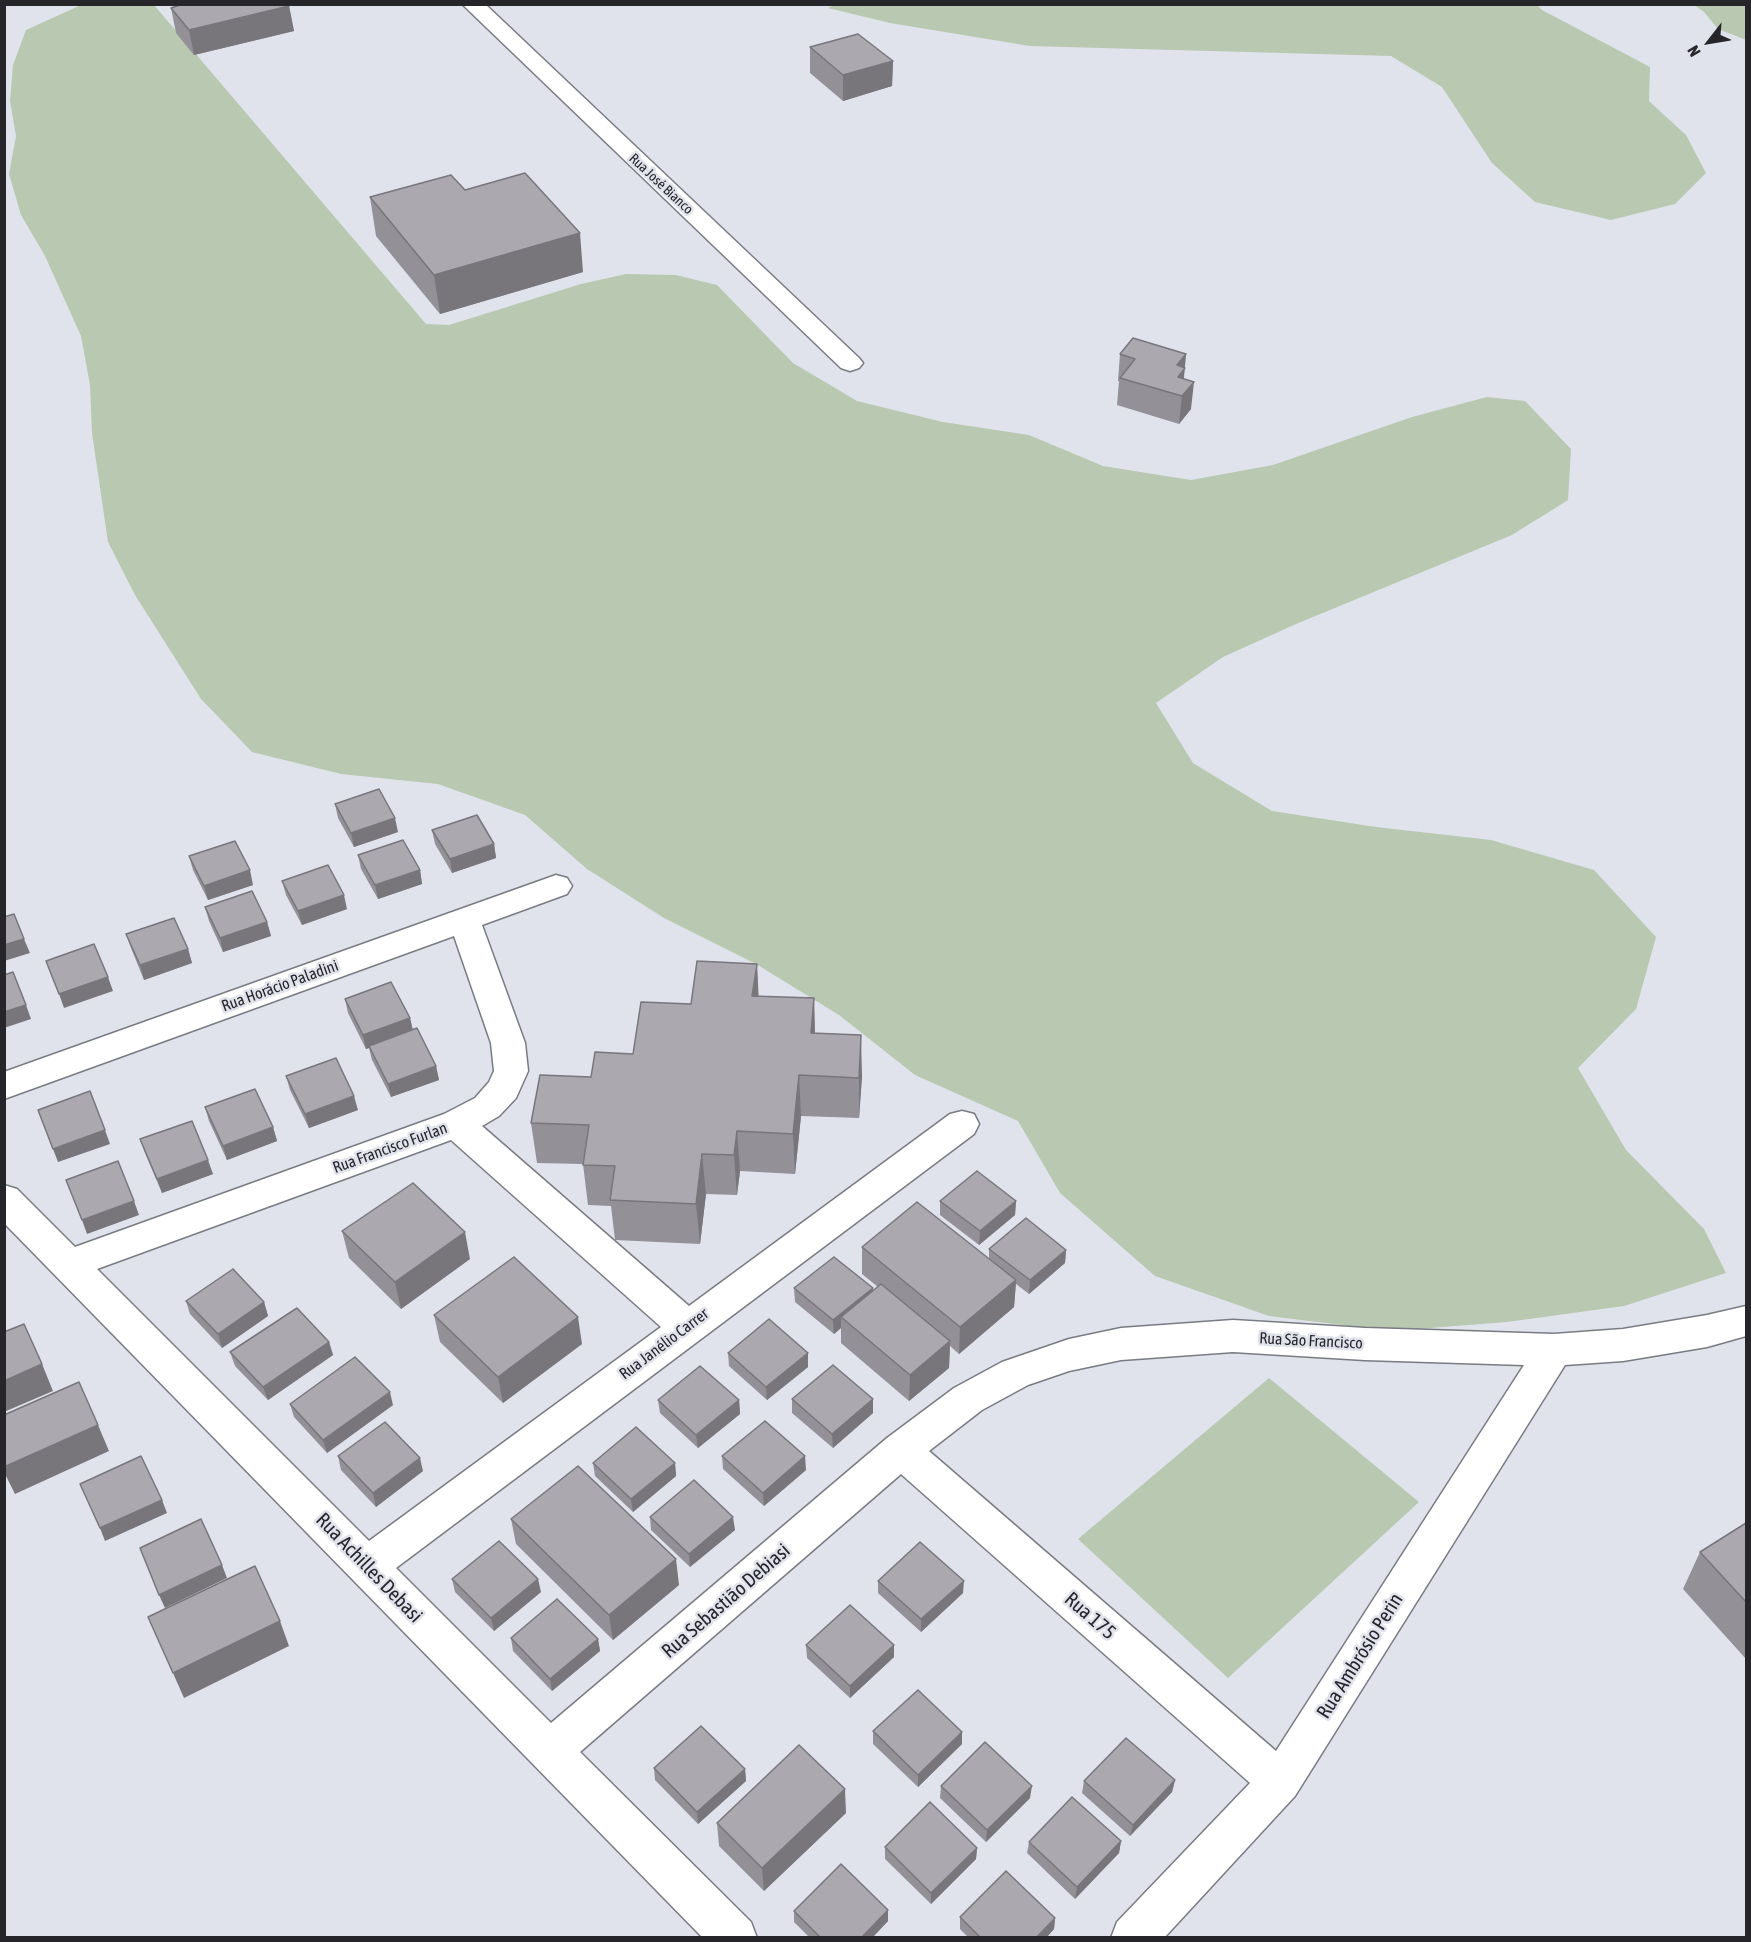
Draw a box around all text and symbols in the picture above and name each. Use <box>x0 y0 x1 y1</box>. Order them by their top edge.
north arrow <box>1679 12 1739 72</box>
text: N <box>1683 43 1704 60</box>
street label: Rua José Bianco <box>626 150 696 218</box>
street label: Rua Horácio Paladini <box>219 956 341 1016</box>
street label: Rua Francisco Furlan <box>330 1118 450 1178</box>
street label: Rua Janélio Carrer <box>616 1304 712 1384</box>
street label: Rua São Francisco <box>1259 1329 1363 1353</box>
street label: Rua Achilles Debasi <box>311 1508 427 1628</box>
street label: Rua Sebastião Debiasi <box>657 1539 795 1663</box>
street label: Rua 175 <box>1060 1587 1120 1645</box>
street label: Rua Ambrósio Perin <box>1312 1589 1408 1723</box>

